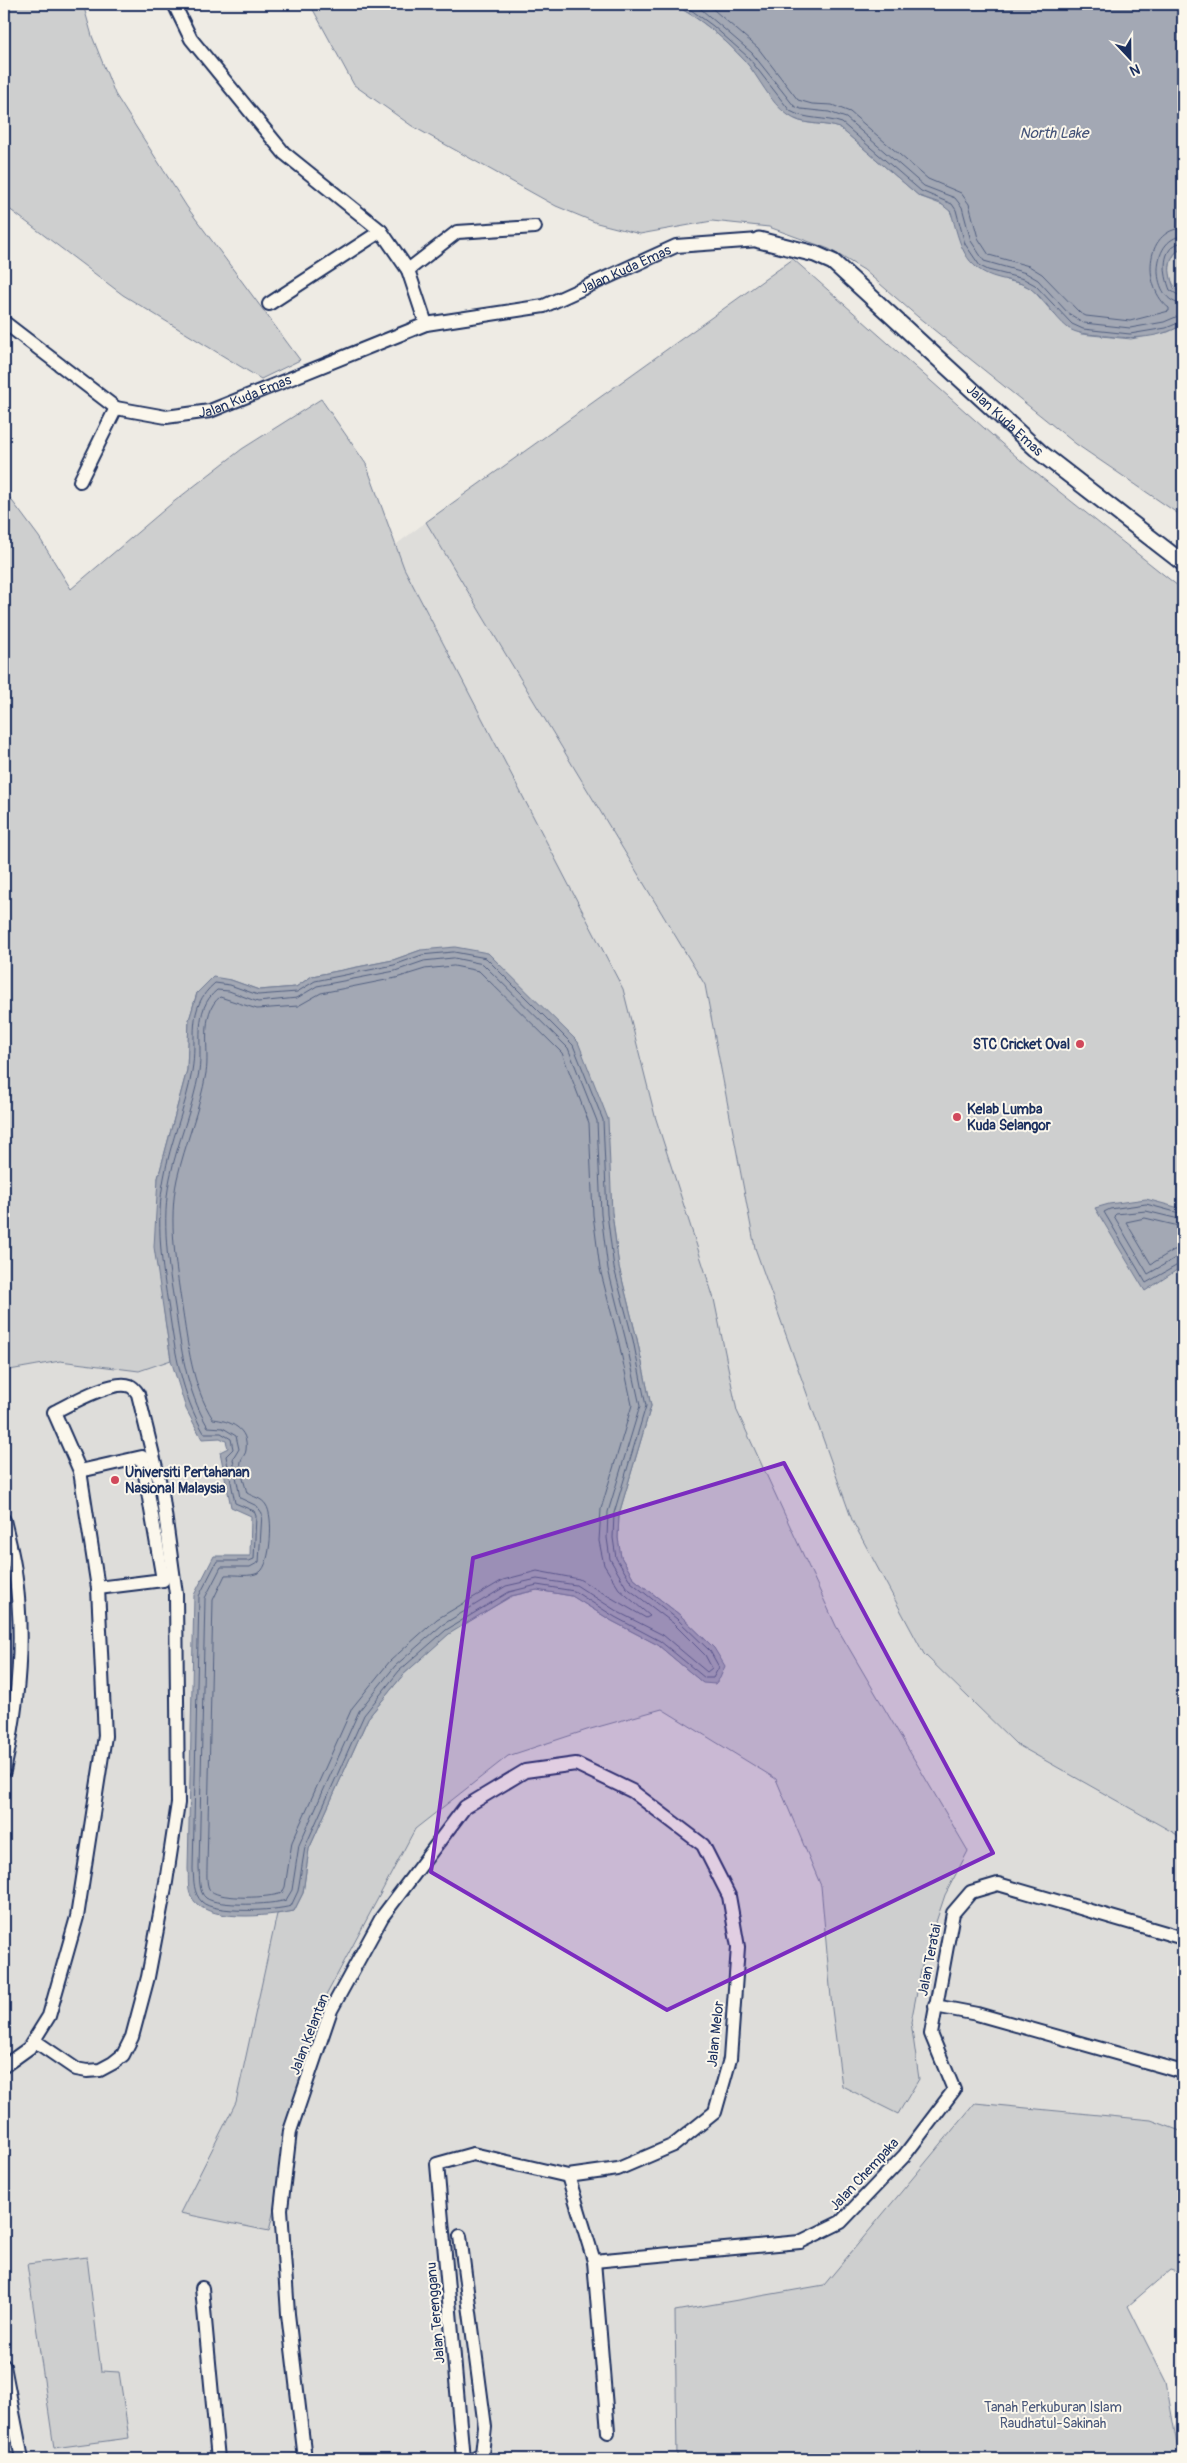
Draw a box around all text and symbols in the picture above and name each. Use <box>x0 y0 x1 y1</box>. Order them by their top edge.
north arrow <box>1104 32 1154 82</box>
text: N <box>1127 60 1142 79</box>
water label: North Lake <box>1020 124 1090 143</box>
street label: Jalan Kuda Emas <box>577 241 674 298</box>
street label: Jalan Kuda Emas <box>198 371 294 421</box>
street label: Jalan Kuda Emas <box>963 381 1047 460</box>
place label: STC Cricket Oval <box>973 1036 1070 1053</box>
marker: STC Cricket Oval <box>1074 1038 1086 1050</box>
place label: Kelab Lumba Kuda Selangor <box>967 1101 1052 1134</box>
marker: Kelab Lumba Kuda Selangor <box>951 1111 963 1123</box>
place label: Universiti Pertahanan Nasional Malaysia <box>125 1464 250 1497</box>
marker: Universiti Pertahanan Nasional Malaysia <box>109 1474 121 1486</box>
street label: Jalan Teratai <box>914 1922 945 1998</box>
street label: Jalan Kelantan <box>286 1991 333 2077</box>
street label: Jalan Melor <box>704 2000 727 2068</box>
street label: Jalan Chempaka <box>826 2134 902 2214</box>
street label: Jalan Terengganu <box>423 2261 448 2364</box>
park label: Tanah Perkuburan Islam Raudhatul-Sakinah <box>984 2399 1122 2432</box>

